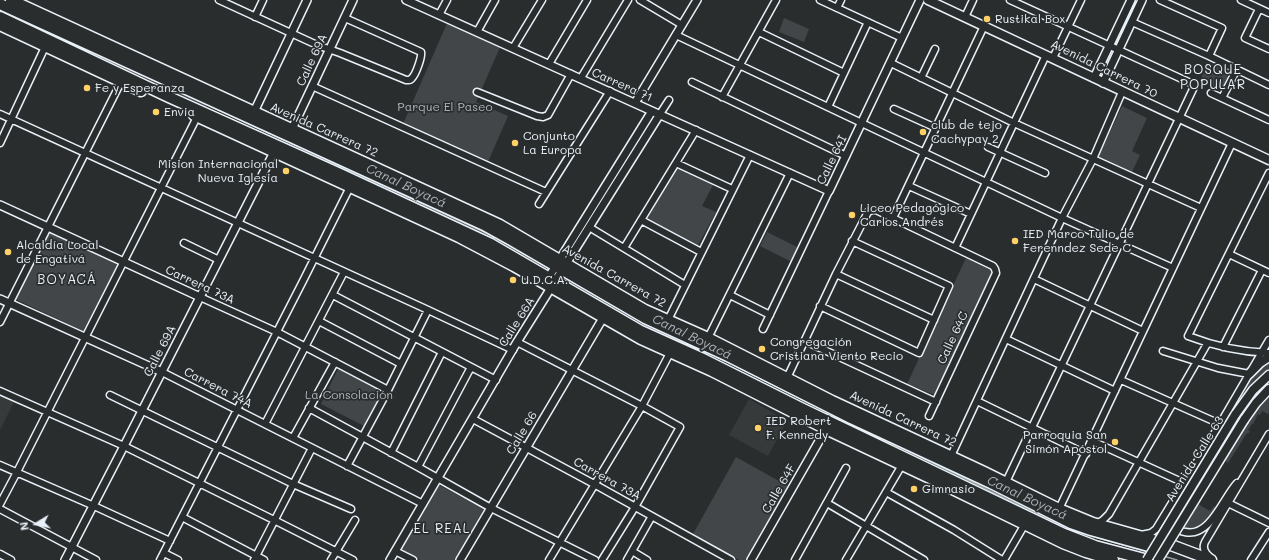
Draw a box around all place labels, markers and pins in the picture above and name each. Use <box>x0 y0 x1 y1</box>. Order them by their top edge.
place label: Rustikal Box <box>995 12 1065 26</box>
marker: Rustikal Box <box>982 14 992 24</box>
place label: Fe y Esperanza <box>95 81 185 95</box>
marker: Fe y Esperanza <box>82 83 92 93</box>
place label: Envia <box>164 105 195 119</box>
marker: Envia <box>151 107 161 117</box>
place label: club de tejo Cachypay 2 <box>931 118 1002 146</box>
marker: club de tejo Cachypay 2 <box>918 127 928 137</box>
place label: Conjunto La Europa <box>523 129 582 157</box>
marker: Conjunto La Europa <box>510 138 520 148</box>
place label: Mision Internacional Nueva Iglesia <box>158 157 278 185</box>
marker: Mision Internacional Nueva Iglesia <box>281 166 291 176</box>
place label: Liceo Pedagógico Carlos Andrés <box>860 201 964 229</box>
marker: Liceo Pedagógico Carlos Andrés <box>847 210 857 220</box>
place label: IED Marco Tulio de Ferenndez Sede C <box>1023 227 1134 255</box>
marker: IED Marco Tulio de Ferenndez Sede C <box>1010 236 1020 246</box>
place label: Alcaldía Local de Engativá <box>16 238 99 266</box>
marker: Alcaldía Local de Engativá <box>3 247 13 257</box>
place label: U.D.C.A. <box>521 273 568 287</box>
marker: U.D.C.A. <box>508 275 518 285</box>
place label: Congregación Cristiana Viento Recio <box>770 335 903 363</box>
marker: Congregación Cristiana Viento Recio <box>757 344 767 354</box>
place label: IED Robert F. Kennedy <box>766 414 831 442</box>
marker: IED Robert F. Kennedy <box>753 423 763 433</box>
place label: Parroquia San Simón Apóstol <box>1023 428 1107 456</box>
marker: Parroquia San Simón Apóstol <box>1110 437 1120 447</box>
place label: Gimnasio <box>922 482 975 496</box>
marker: Gimnasio <box>909 484 919 494</box>

